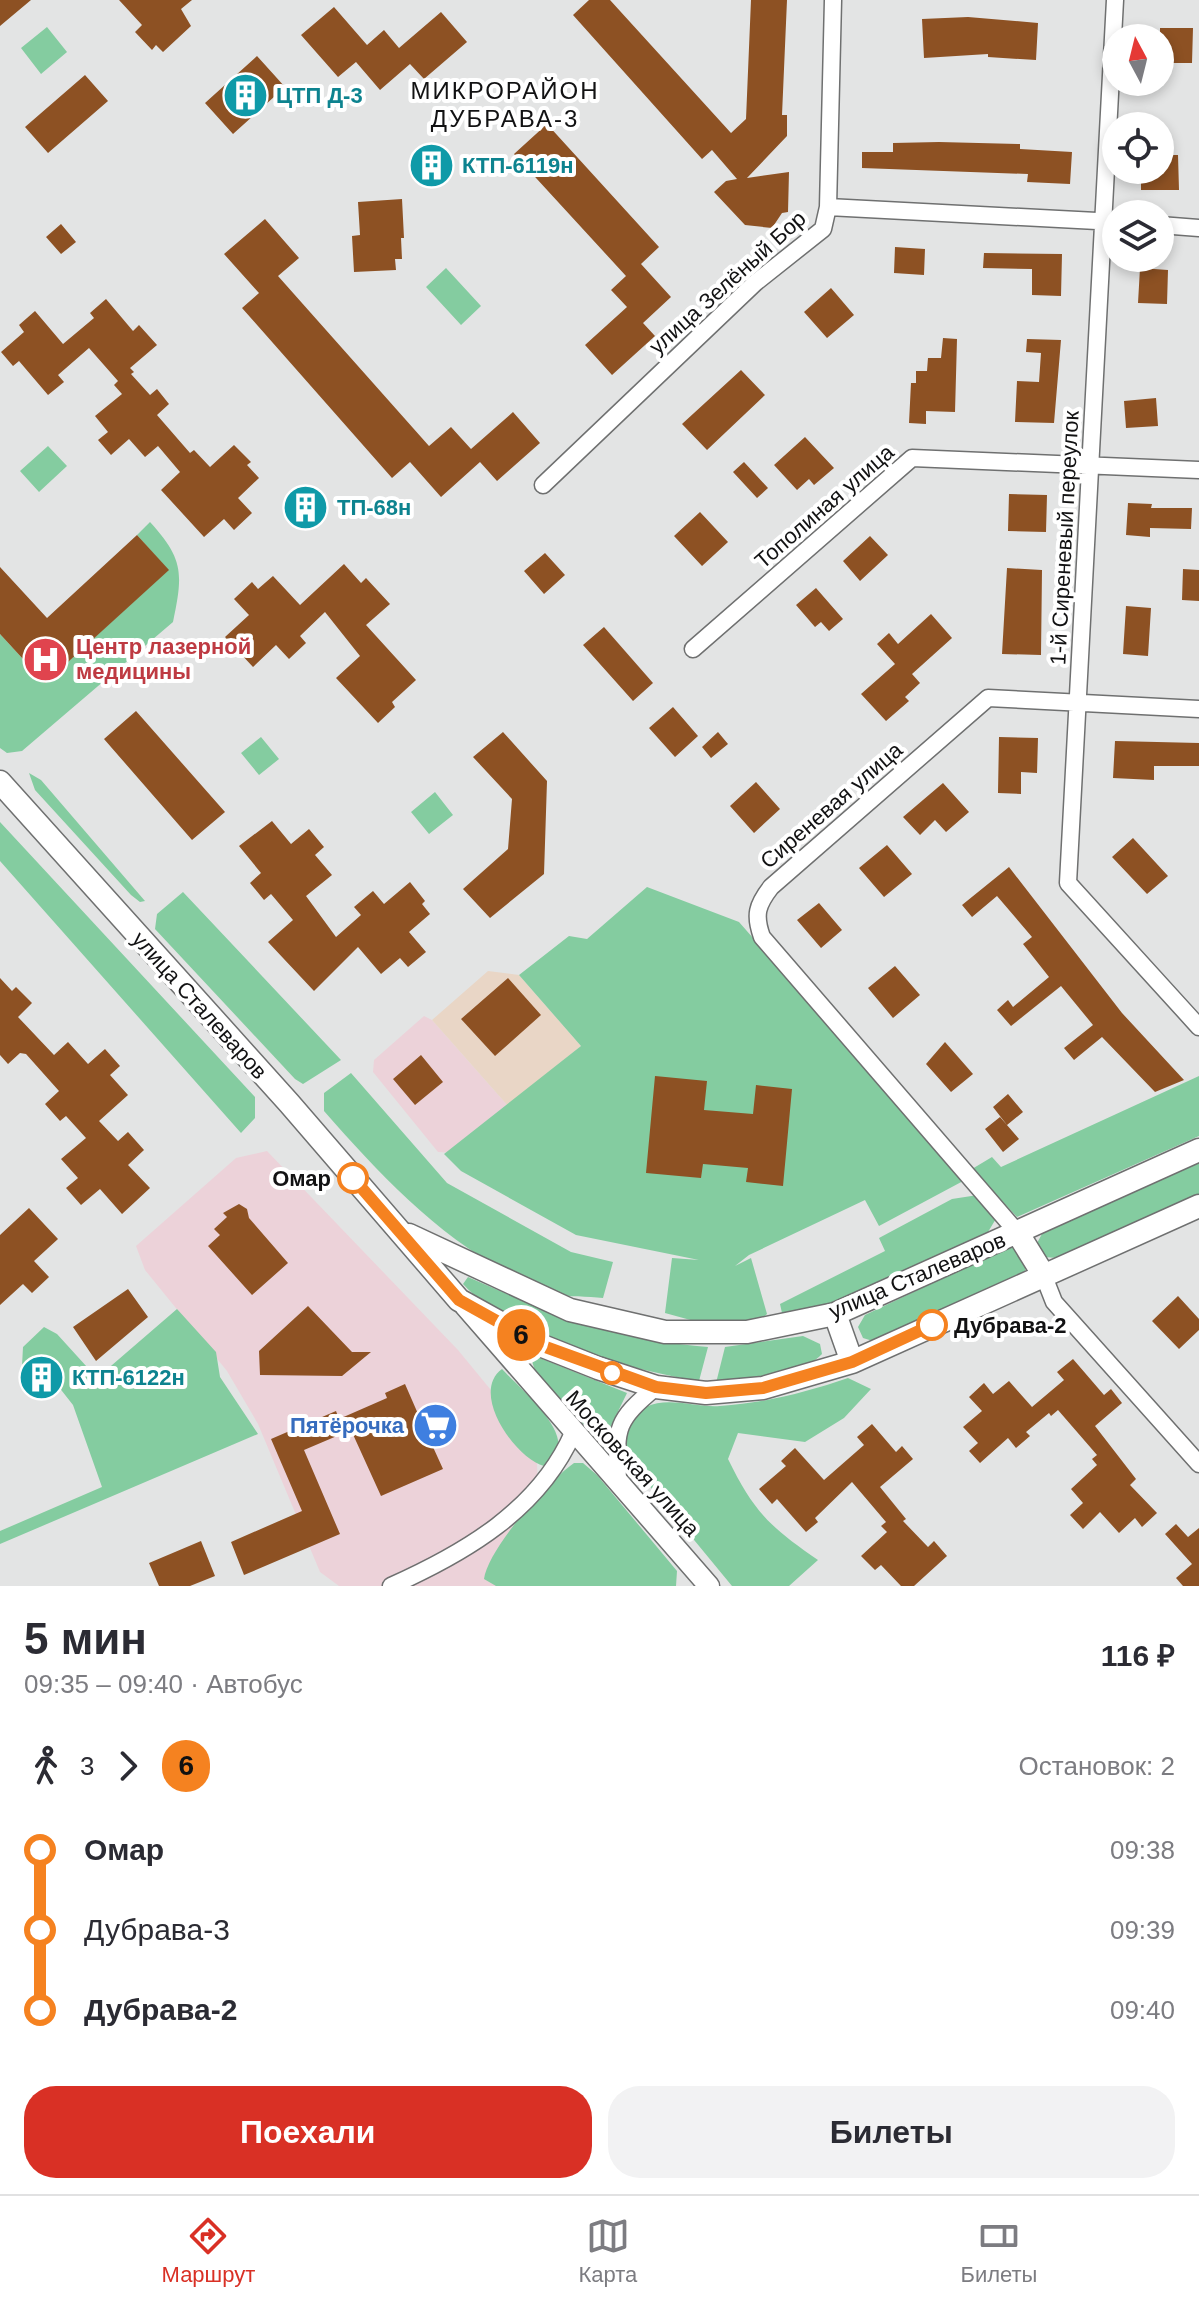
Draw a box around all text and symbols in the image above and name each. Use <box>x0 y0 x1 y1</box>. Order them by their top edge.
north arrow <box>1102 24 1174 96</box>
map controls <box>1102 24 1174 272</box>
building icon: ЦТП Д-3 <box>221 71 269 119</box>
district label: МИКРОРАЙОН ДУБРАВА-3 <box>410 77 600 132</box>
place label: ЦТП Д-3 <box>276 83 363 108</box>
button: locate <box>1102 112 1174 184</box>
building icon: КТП-6119н <box>407 141 455 189</box>
place label: КТП-6119н <box>462 153 574 178</box>
button: layers <box>1102 200 1174 272</box>
street label: улица Зелёный Бор <box>644 206 811 359</box>
street label: 1-й Сиреневый переулок <box>1045 410 1084 666</box>
street label: Тополиная улица <box>750 439 899 573</box>
building icon: ТП-68н <box>282 483 330 531</box>
place label: ТП-68н <box>337 495 411 520</box>
place label: Центр лазерной медицины <box>76 634 251 684</box>
hospital icon: Центр лазерной медицины <box>21 635 69 683</box>
street label: Сиреневая улица <box>755 737 908 874</box>
street label: улица Сталеваров <box>127 927 272 1084</box>
marker: Омар <box>338 1163 368 1193</box>
place label: Омар <box>272 1166 331 1191</box>
street label: улица Сталеваров <box>825 1227 1009 1324</box>
line badge: 6 <box>495 1309 547 1361</box>
marker: Дубрава-2 <box>917 1310 947 1340</box>
place label: Дубрава-2 <box>954 1313 1066 1338</box>
text: 6 <box>513 1319 529 1350</box>
building icon: КТП-6122н <box>17 1353 65 1401</box>
unlabelled marker <box>601 1362 623 1384</box>
place label: КТП-6122н <box>72 1365 185 1390</box>
street label: Московская улица <box>561 1385 705 1542</box>
supermarket icon: Пятёрочка <box>411 1401 459 1449</box>
place label: Пятёрочка <box>290 1413 405 1438</box>
text: 5 мин <box>24 1614 147 1663</box>
text: 116 ₽ <box>1101 1639 1175 1672</box>
text: 09:35 – 09:40 · Автобус <box>24 1669 303 1699</box>
icon: walk <box>24 1744 68 1788</box>
icon: forward <box>106 1744 150 1788</box>
text: 6 <box>178 1750 194 1781</box>
text: 3 <box>80 1751 94 1781</box>
text: Остановок: 2 <box>1019 1751 1175 1781</box>
text: Омар <box>84 1833 164 1866</box>
text: 09:38 <box>1110 1835 1175 1865</box>
text: Дубрава-3 <box>84 1913 230 1946</box>
text: 09:39 <box>1110 1915 1175 1945</box>
text: Дубрава-2 <box>84 1993 237 2026</box>
text: 09:40 <box>1110 1995 1175 2025</box>
button: Поехали <box>24 2086 592 2178</box>
button: Билеты <box>608 2086 1175 2178</box>
tab: Маршрут <box>162 2214 255 2288</box>
tab: Карта <box>578 2214 637 2288</box>
tab: Билеты <box>960 2214 1037 2288</box>

